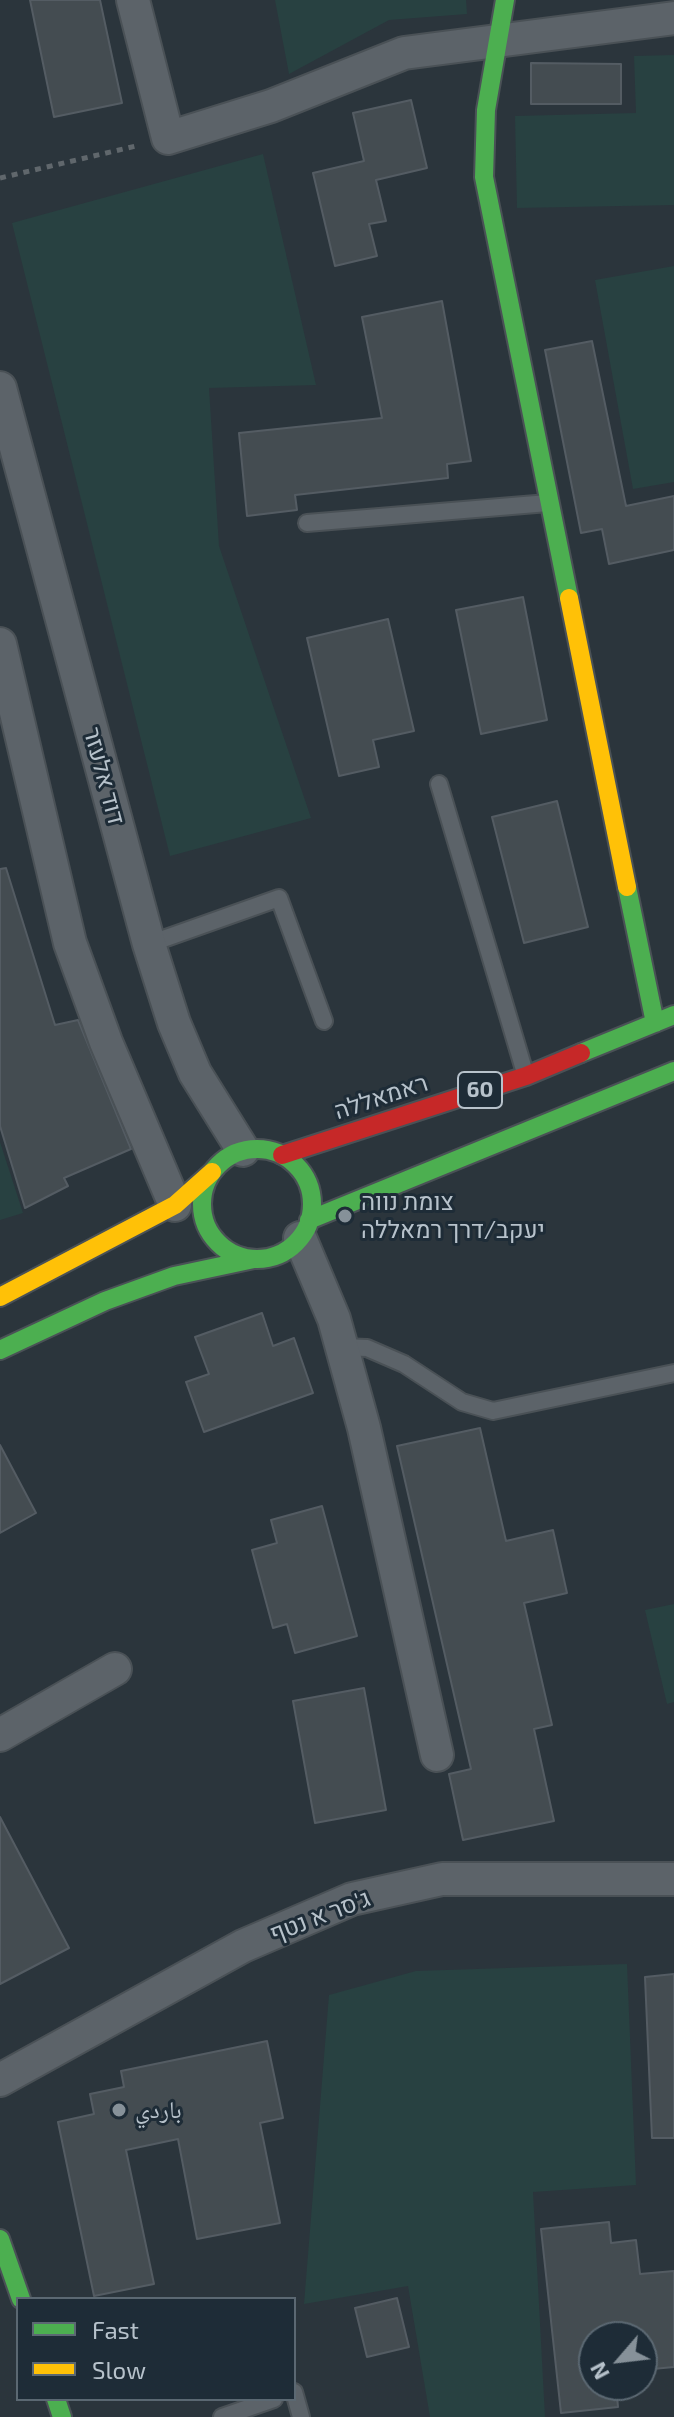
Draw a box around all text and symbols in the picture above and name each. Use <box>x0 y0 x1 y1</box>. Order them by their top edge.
street label: דוד אלעזר <box>77 724 131 828</box>
street label: ראמאללה <box>331 1068 431 1126</box>
road number: 60 <box>458 1072 502 1108</box>
place label: צומת נווה יעקב/דרך רמאללה <box>361 1188 545 1244</box>
marker: צומת נווה יעקב/דרך רמאללה <box>336 1207 354 1225</box>
street label: ג'סר א נטף <box>266 1884 374 1948</box>
place label: باردي <box>135 2096 182 2124</box>
marker: باردي <box>110 2101 128 2119</box>
legend <box>16 2297 296 2401</box>
text: Fast <box>92 2315 139 2344</box>
north arrow <box>578 2321 658 2401</box>
text: Slow <box>92 2355 146 2384</box>
text: N <box>583 2358 614 2384</box>

